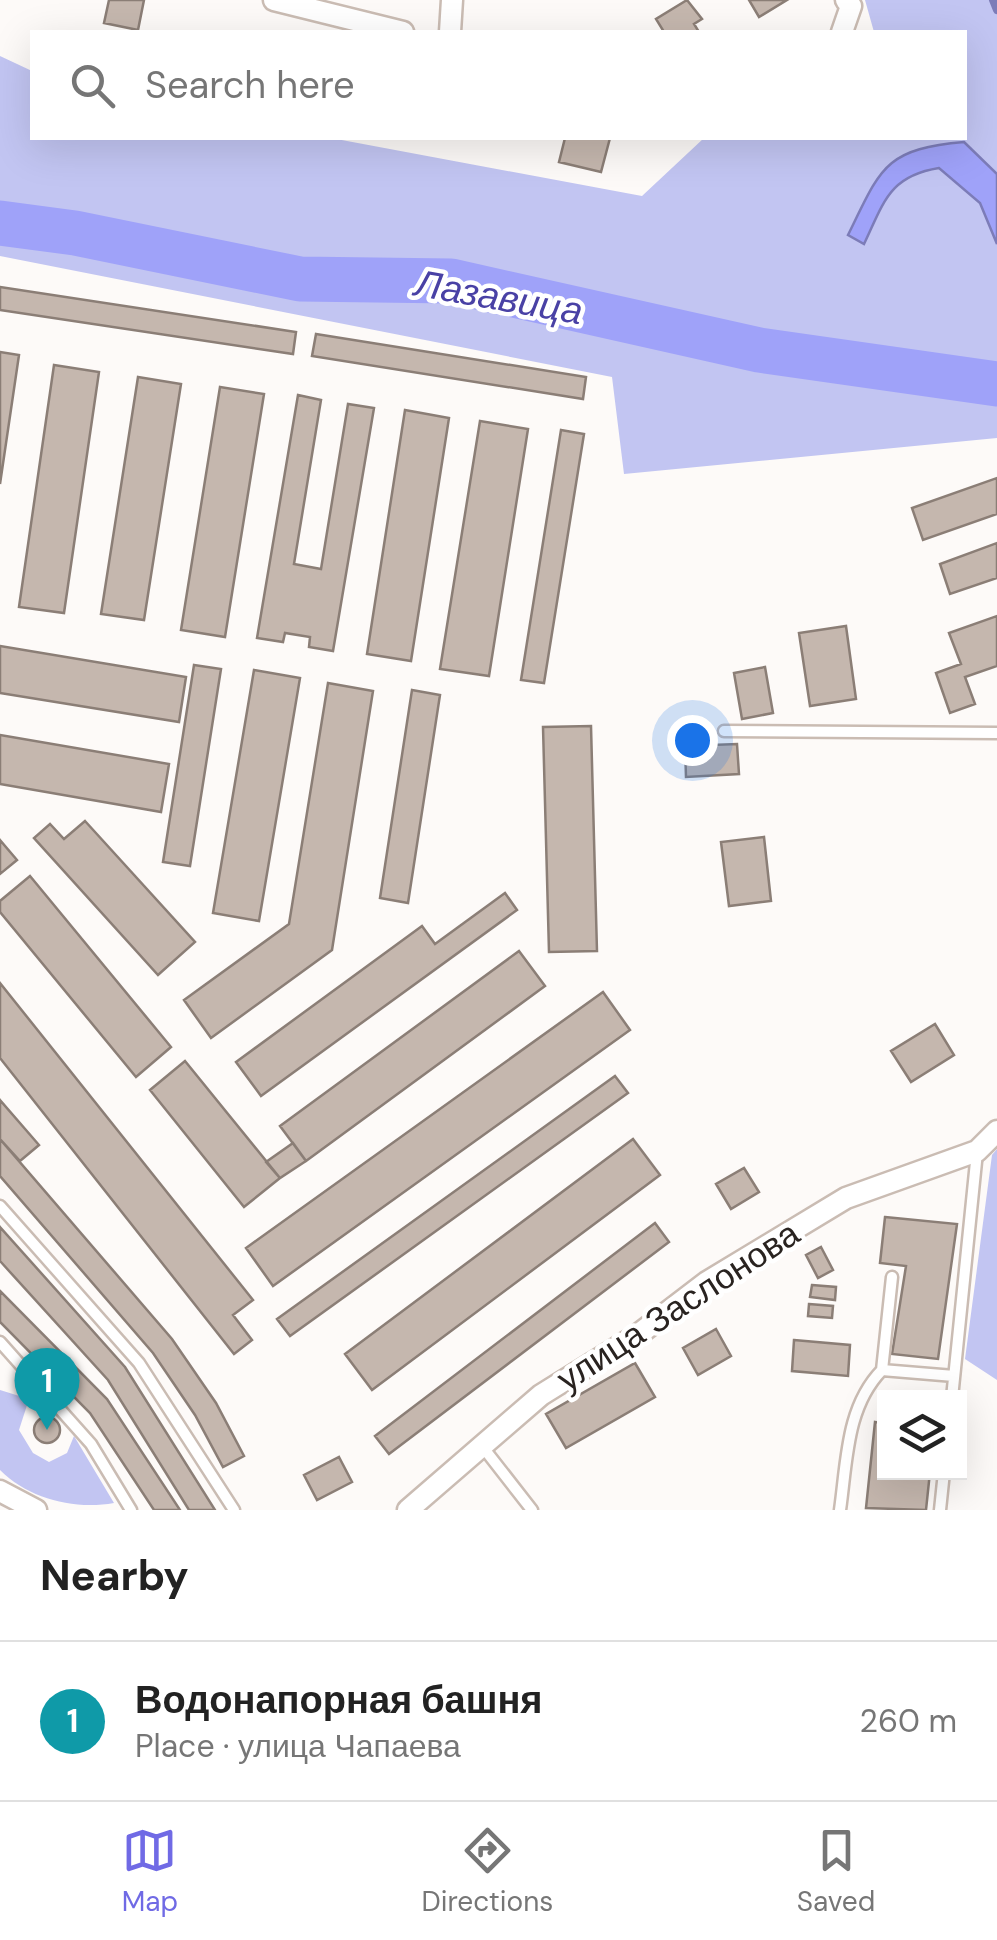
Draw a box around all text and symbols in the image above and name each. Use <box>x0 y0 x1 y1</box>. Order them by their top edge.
search box <box>30 30 967 140</box>
icon: search <box>65 58 120 113</box>
text: Search here <box>145 60 355 110</box>
water label: Лазавица <box>408 257 587 336</box>
your location <box>667 715 718 766</box>
street label: улица Заслонова <box>548 1210 809 1402</box>
pin: 1 <box>15 1348 80 1430</box>
map controls <box>877 1390 967 1480</box>
button: layers <box>877 1390 967 1480</box>
text: Nearby <box>40 1548 189 1603</box>
text: Водонапорная башня <box>135 1675 543 1725</box>
text: 1 <box>67 1700 78 1742</box>
text: 260 m <box>860 1700 957 1742</box>
text: Place · улица Чапаева <box>135 1725 461 1767</box>
tab: Map <box>122 1823 178 1920</box>
tab: Directions <box>422 1823 553 1920</box>
tab: Saved <box>797 1823 875 1920</box>

